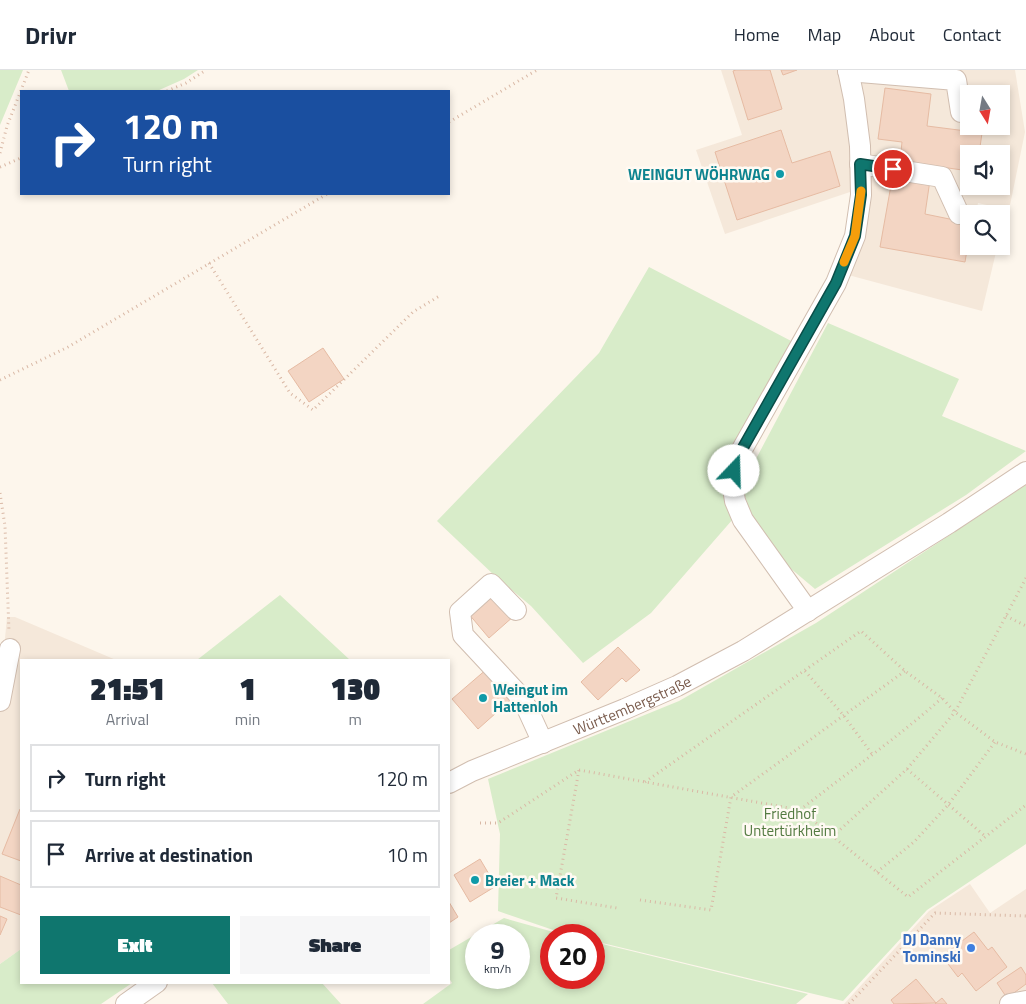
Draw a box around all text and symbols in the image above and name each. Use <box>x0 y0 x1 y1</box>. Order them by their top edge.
text: Drivr <box>25 17 76 53</box>
text: Home <box>734 21 780 48</box>
text: Map <box>808 21 841 48</box>
text: About <box>869 21 915 48</box>
text: Contact <box>943 21 1001 48</box>
north arrow <box>960 85 1010 135</box>
map controls <box>960 85 1010 255</box>
text: 120 m <box>123 99 219 153</box>
icon: right <box>40 110 105 175</box>
button: sound <box>960 145 1010 195</box>
text: Turn right <box>123 147 212 181</box>
pin <box>872 148 914 190</box>
icon: arrive <box>879 155 907 183</box>
place label: WEINGUT WÖHRWAG <box>628 163 770 186</box>
marker: WEINGUT WÖHRWAG <box>774 168 786 180</box>
button: search <box>960 205 1010 255</box>
position arrow <box>707 444 759 496</box>
text: 21:51 <box>90 666 165 712</box>
text: 1 <box>239 666 256 712</box>
text: 130 <box>330 666 380 712</box>
street label: Württembergstraße <box>569 669 695 740</box>
place label: Weingut im Hattenloh <box>493 678 568 718</box>
marker: Weingut im Hattenloh <box>477 692 489 704</box>
text: Arrival <box>106 707 149 731</box>
text: min <box>235 707 260 731</box>
text: m <box>348 707 362 731</box>
icon: right <box>42 764 70 792</box>
text: Turn right <box>85 764 166 793</box>
text: 120 m <box>376 764 428 793</box>
park label: Friedhof Untertürkheim <box>744 802 836 842</box>
icon: arrive <box>42 840 70 868</box>
text: Arrive at destination <box>85 840 253 869</box>
text: 10 m <box>387 840 428 869</box>
place label: Breier + Mack <box>485 869 575 892</box>
marker: Breier + Mack <box>469 874 481 886</box>
button: Exit <box>40 916 230 974</box>
button: Share <box>240 916 430 974</box>
speed limit sign: 20 <box>540 924 605 989</box>
place label: DJ Danny Tominski <box>902 928 961 968</box>
text: 9 <box>490 931 505 969</box>
marker: DJ Danny Tominski <box>965 942 977 954</box>
text: km/h <box>484 959 511 978</box>

